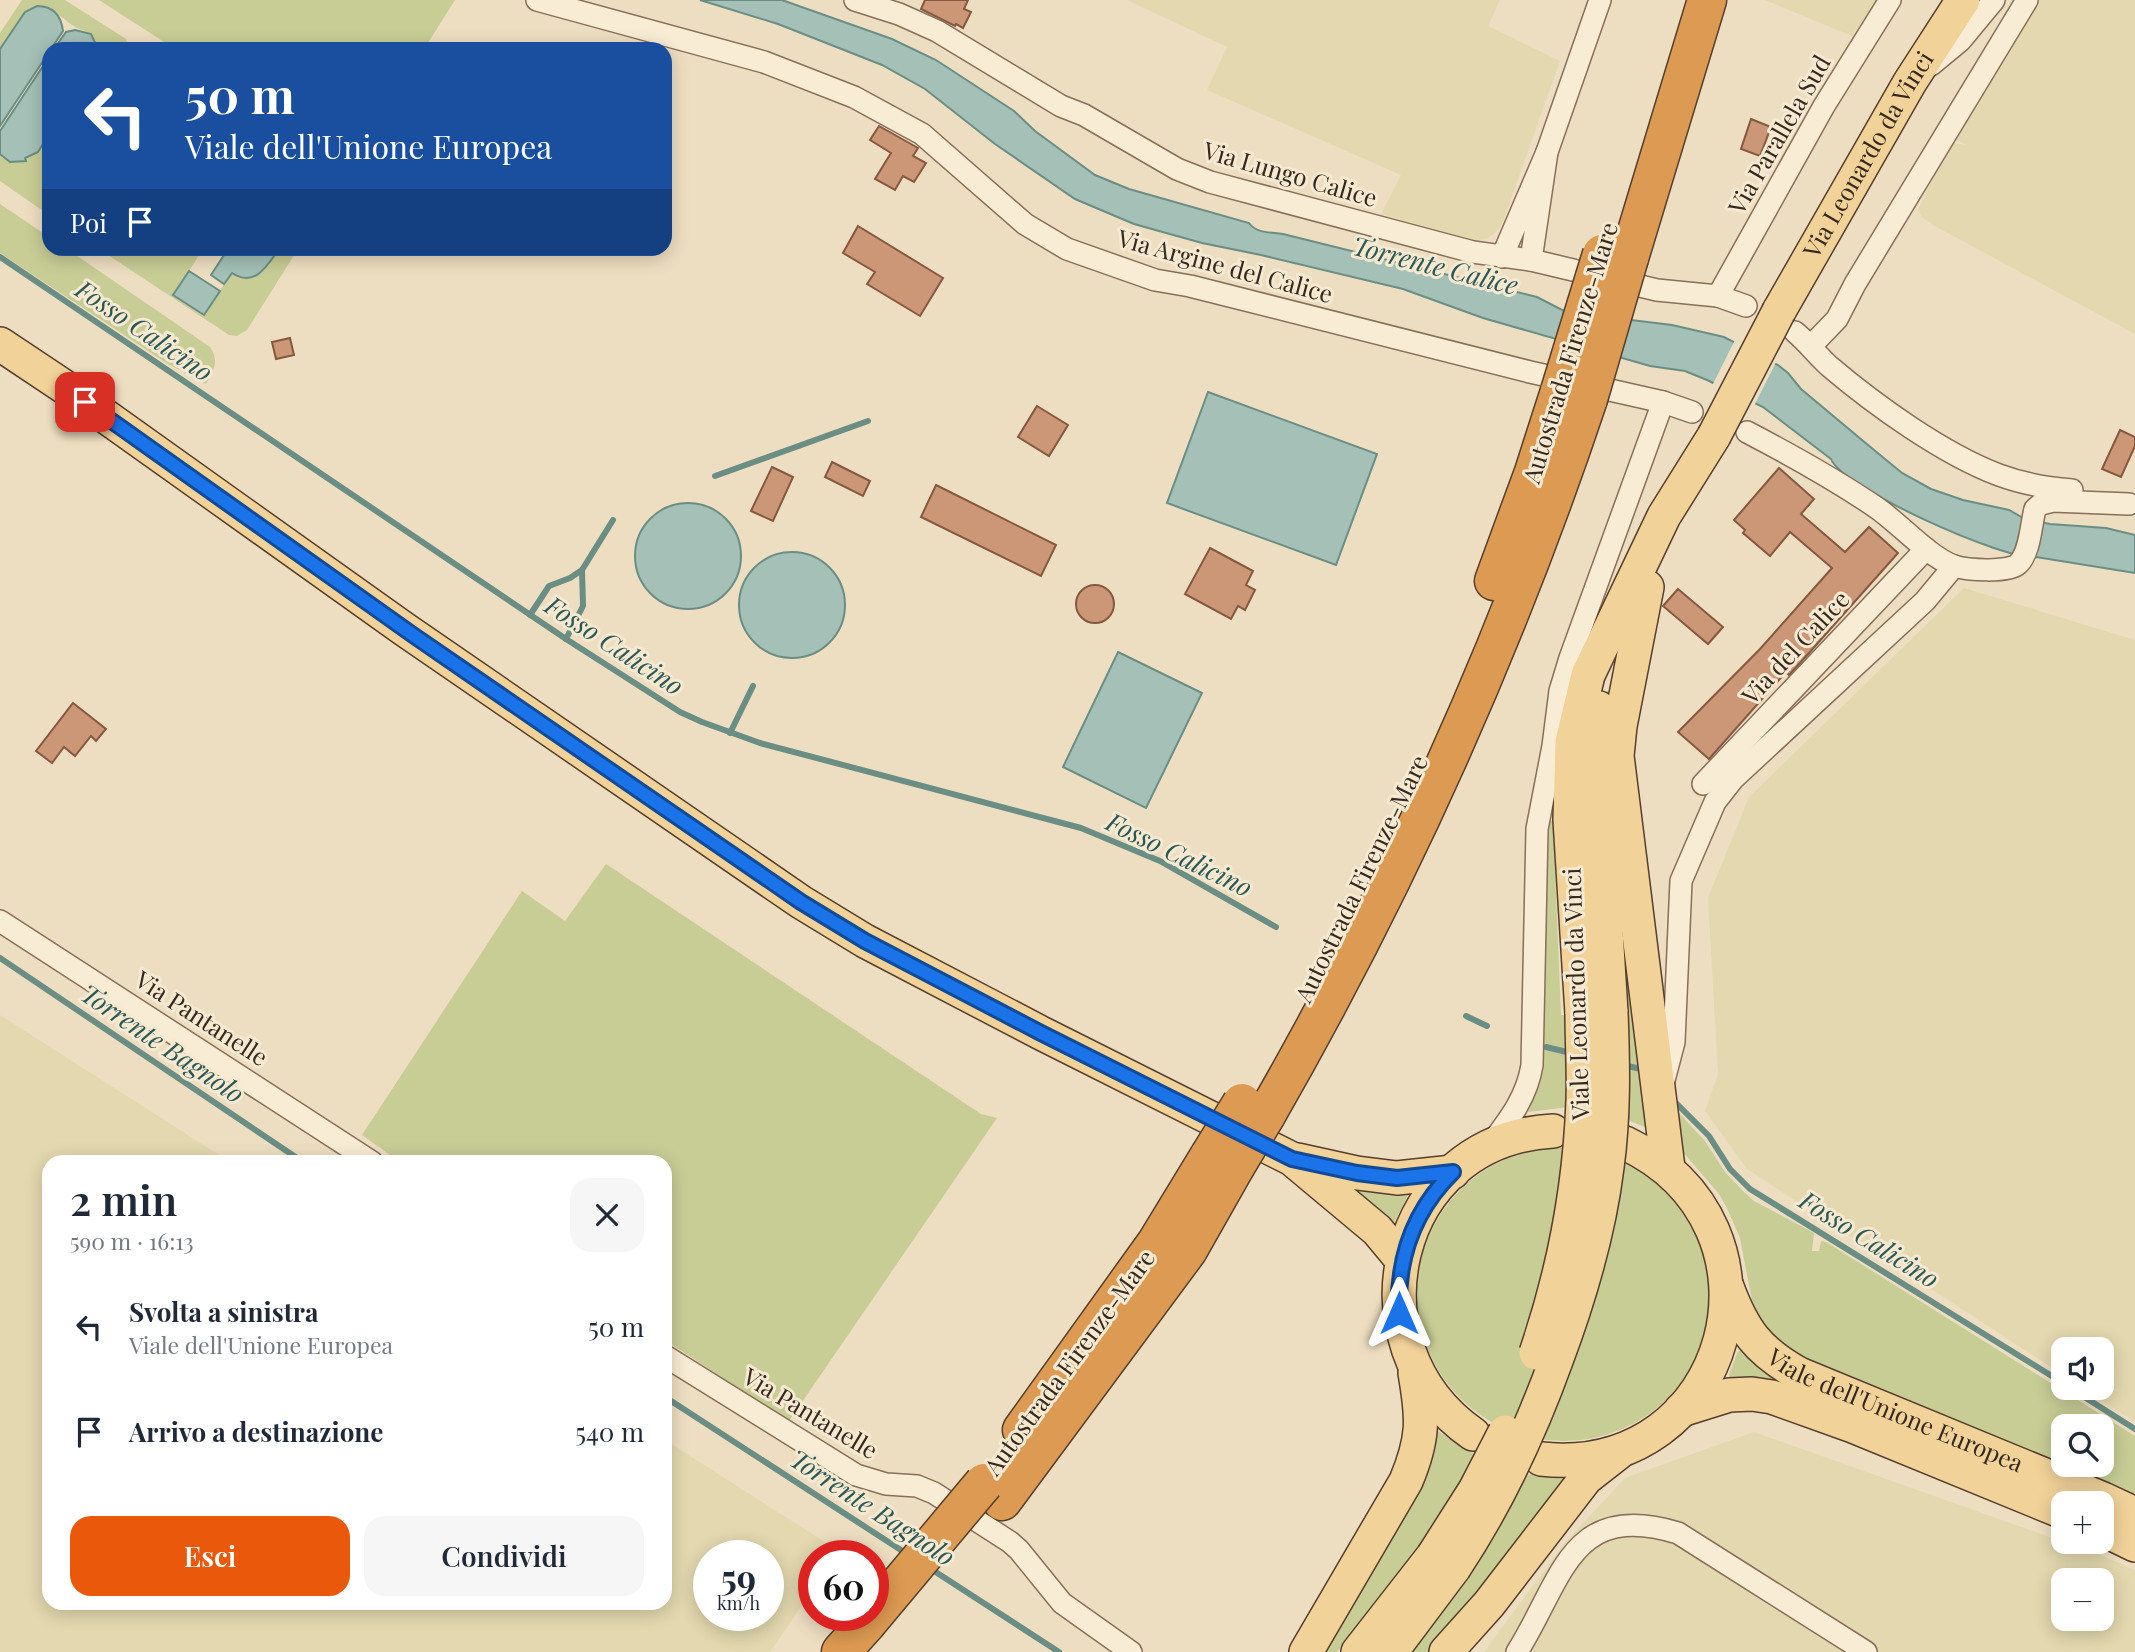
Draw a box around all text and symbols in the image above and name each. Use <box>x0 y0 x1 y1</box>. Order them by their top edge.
street label: Via Leonardo da Vinci <box>1794 45 1940 264</box>
street label: Via Parallela Sud <box>1719 49 1837 220</box>
text: 50 m <box>185 61 295 126</box>
icon: left <box>70 70 161 161</box>
text: Viale dell'Unione Europea <box>185 124 552 167</box>
street label: Via Lungo Calice <box>1199 133 1381 213</box>
icon: arrive <box>121 203 159 241</box>
text: Poi <box>70 205 107 240</box>
street label: Autostrada Firenze-Mare <box>1514 218 1624 488</box>
street label: Via Argine del Calice <box>1114 221 1337 309</box>
water label: Torrente Calice <box>1349 227 1522 302</box>
water label: Fosso Calicino <box>69 270 220 389</box>
pin <box>55 372 115 432</box>
icon: arrive <box>66 383 104 421</box>
street label: Via del Calice <box>1733 583 1855 711</box>
water label: Fosso Calicino <box>538 586 691 703</box>
street label: Autostrada Firenze-Mare <box>1286 749 1434 1008</box>
water label: Fosso Calicino <box>1100 803 1258 904</box>
street label: Viale Leonardo da Vinci <box>1555 867 1595 1122</box>
street label: Via Pantanelle <box>129 962 274 1072</box>
water label: Torrente Bagnolo <box>74 975 252 1111</box>
text: 2 min <box>70 1171 177 1227</box>
button: close <box>570 1178 644 1252</box>
water label: Fosso Calicino <box>1793 1181 1946 1296</box>
text: 590 m · 16:13 <box>70 1225 194 1256</box>
street label: Autostrada Firenze-Mare <box>975 1243 1161 1482</box>
position arrow <box>1362 1276 1436 1350</box>
text: Svolta a sinistra <box>129 1294 318 1329</box>
icon: left <box>70 1308 108 1346</box>
text: 50 m <box>588 1309 644 1344</box>
text: Viale dell'Unione Europea <box>129 1329 393 1360</box>
map controls <box>2051 1337 2114 1631</box>
button: sound <box>2051 1337 2114 1400</box>
street label: Viale dell'Unione Europea <box>1761 1340 2028 1478</box>
street label: Via Pantanelle <box>737 1359 884 1465</box>
icon: arrive <box>70 1413 108 1451</box>
text: Arrivo a destinazione <box>129 1414 383 1449</box>
text: 540 m <box>575 1414 644 1449</box>
button: search <box>2051 1414 2114 1477</box>
water label: Torrente Bagnolo <box>783 1440 962 1573</box>
button: + <box>2051 1491 2114 1554</box>
button: Esci <box>70 1516 350 1596</box>
button: Condividi <box>364 1516 644 1596</box>
speed limit sign: 60 <box>798 1540 889 1631</box>
text: 59 <box>721 1553 756 1600</box>
button: − <box>2051 1568 2114 1631</box>
text: km/h <box>717 1591 760 1615</box>

